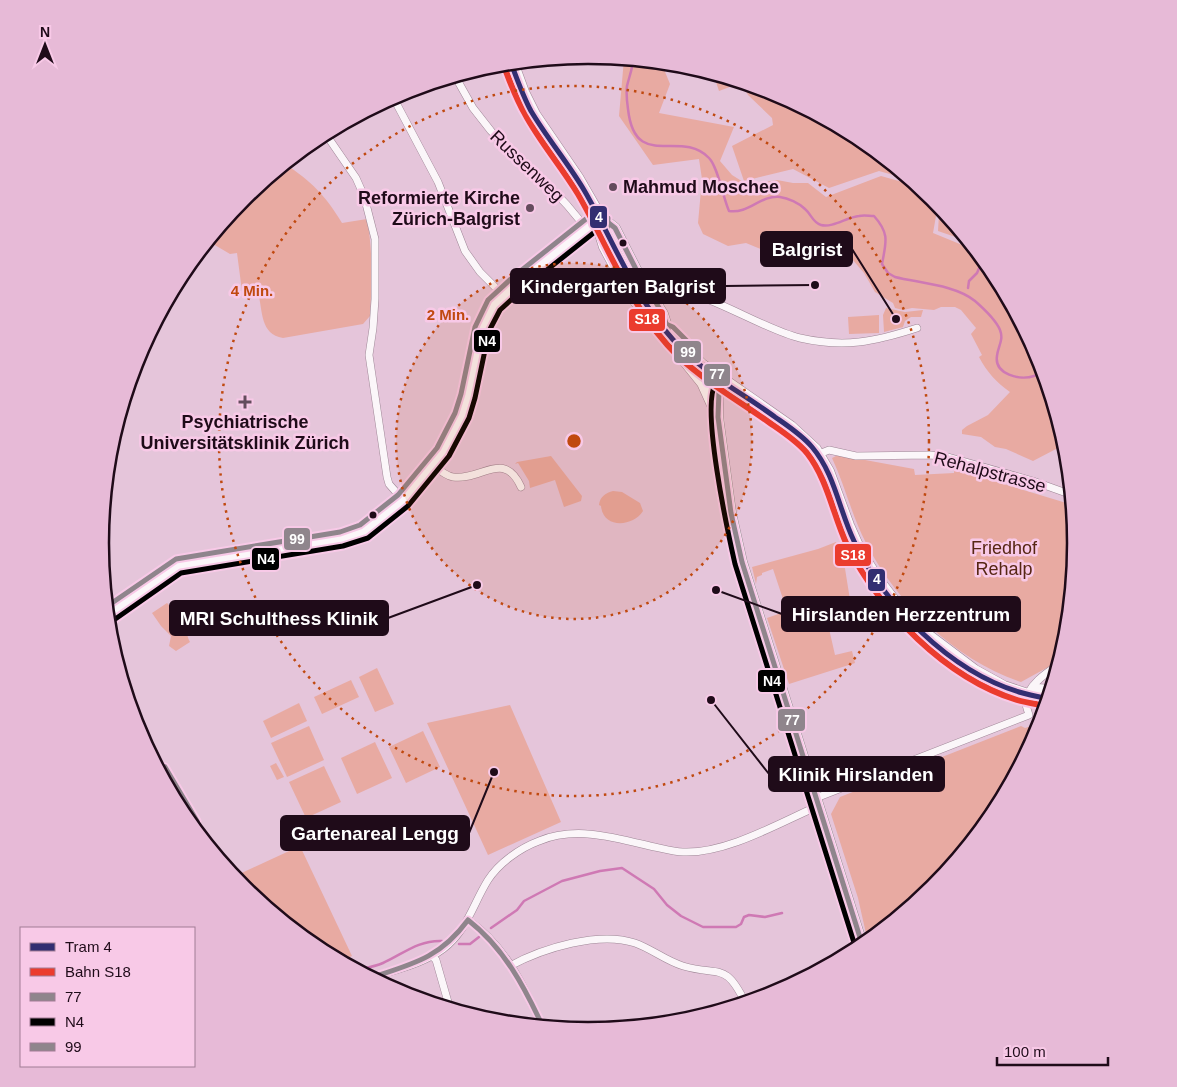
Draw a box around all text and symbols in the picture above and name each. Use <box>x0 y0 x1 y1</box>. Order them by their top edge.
north arrow <box>20 20 70 70</box>
text: N <box>40 24 50 40</box>
street label: Russenweg <box>486 126 568 206</box>
place label: Mahmud Moschee <box>623 177 779 197</box>
marker: Mahmud Moschee <box>607 181 619 193</box>
place label: Reformierte Kirche Zürich-Balgrist <box>358 188 520 229</box>
marker: Reformierte Kirche Zürich-Balgrist <box>524 202 536 214</box>
line badge: 4 <box>589 205 608 229</box>
text: 4 <box>595 209 603 225</box>
callout: Balgrist <box>761 232 852 266</box>
unlabelled marker <box>618 238 628 248</box>
text: Balgrist <box>772 239 843 260</box>
callout: Kindergarten Balgrist <box>511 269 725 303</box>
text: Kindergarten Balgrist <box>521 276 716 297</box>
text: 4 Min. <box>231 282 273 299</box>
text: 2 Min. <box>427 306 469 323</box>
line badge: S18 <box>628 308 666 332</box>
text: S18 <box>635 311 660 327</box>
line badge: N4 <box>473 329 501 353</box>
text: N4 <box>478 333 496 349</box>
line badge: 99 <box>673 340 702 364</box>
text: 99 <box>680 344 696 360</box>
line badge: 77 <box>703 363 731 387</box>
text: 77 <box>709 366 725 382</box>
marker: Psychiatrische Universitätsklinik Zürich <box>238 395 252 409</box>
place label: Psychiatrische Universitätsklinik Zürich <box>140 412 350 453</box>
centre of rings <box>565 432 583 450</box>
street label: Rehalpstrasse <box>932 447 1048 497</box>
unlabelled marker <box>368 510 378 520</box>
line badge: 99 <box>283 527 311 551</box>
text: 99 <box>289 531 305 547</box>
park label: Friedhof Rehalp <box>971 538 1038 579</box>
line badge: S18 <box>834 543 872 567</box>
line badge: N4 <box>251 547 280 571</box>
text: S18 <box>841 547 866 563</box>
text: N4 <box>257 551 275 567</box>
line badge: 4 <box>867 568 886 592</box>
text: 4 <box>873 571 881 587</box>
callout: Hirslanden Herzzentrum <box>782 597 1020 631</box>
callout: MRI Schulthess Klinik <box>170 601 388 635</box>
text: Hirslanden Herzzentrum <box>792 604 1010 625</box>
text: MRI Schulthess Klinik <box>180 608 379 629</box>
line badge: N4 <box>757 669 786 693</box>
text: N4 <box>763 673 781 689</box>
line badge: 77 <box>777 708 806 732</box>
text: 77 <box>784 712 800 728</box>
callout: Klinik Hirslanden <box>769 757 944 791</box>
text: Klinik Hirslanden <box>778 764 934 785</box>
callout: Gartenareal Lengg <box>281 816 469 850</box>
text: Gartenareal Lengg <box>291 823 459 844</box>
legend <box>20 927 195 1067</box>
text: Tram 4 <box>65 938 112 955</box>
text: Bahn S18 <box>65 963 131 980</box>
text: 77 <box>65 988 82 1005</box>
text: N4 <box>65 1013 84 1030</box>
scale bar <box>997 1034 1108 1066</box>
text: 99 <box>65 1038 82 1055</box>
text: 100 m <box>1004 1043 1046 1060</box>

